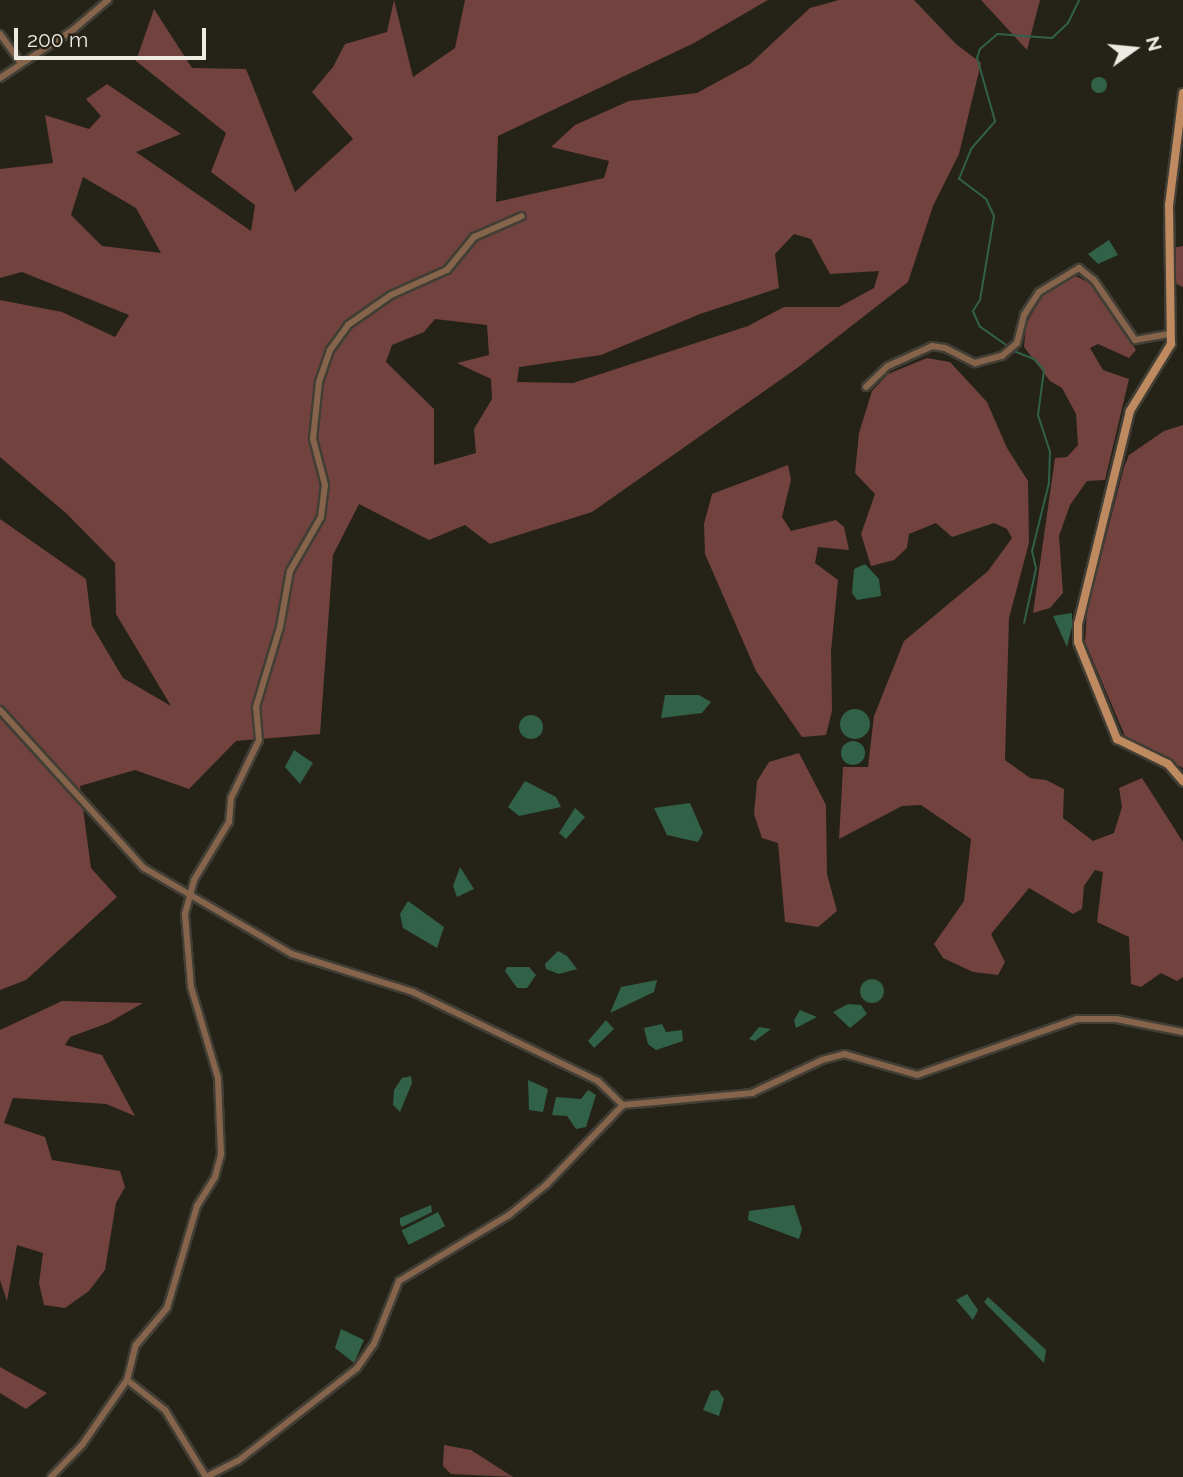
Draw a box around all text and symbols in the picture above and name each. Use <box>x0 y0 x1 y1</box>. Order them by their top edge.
scale bar <box>18 14 210 58</box>
north arrow <box>1099 14 1169 84</box>
text: 200 m <box>27 27 88 52</box>
text: N <box>1142 34 1167 53</box>

